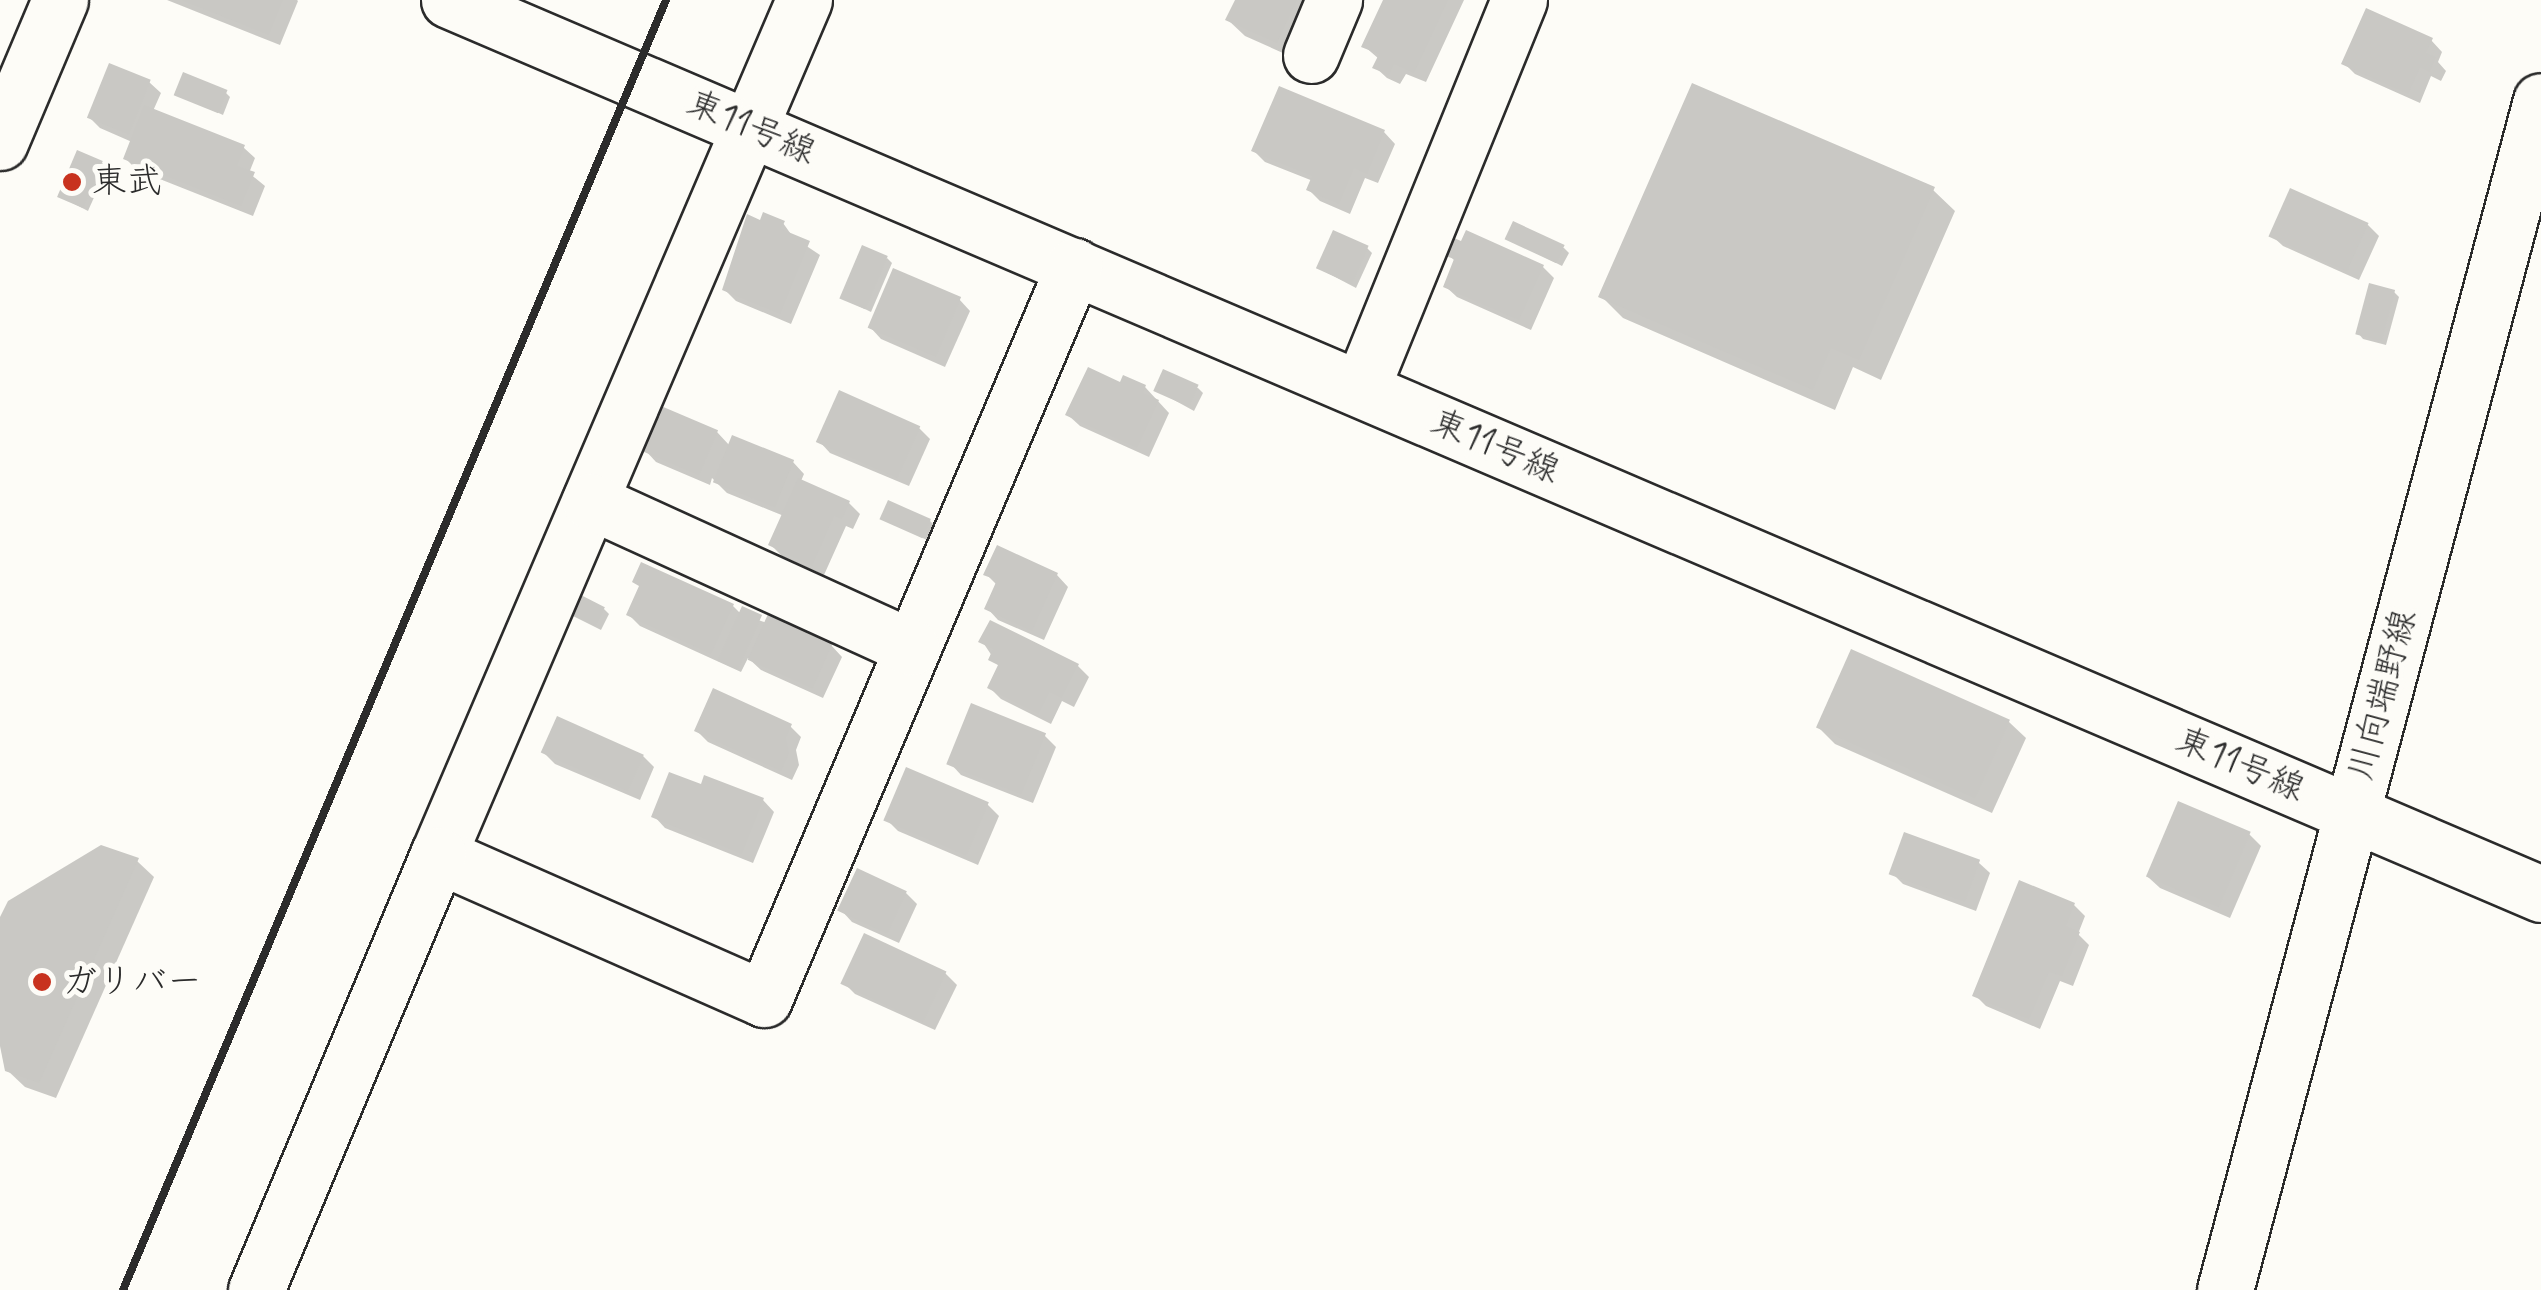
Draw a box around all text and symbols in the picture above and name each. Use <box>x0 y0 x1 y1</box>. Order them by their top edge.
street label: 東11号線 <box>680 82 822 174</box>
place label: 東武 <box>92 161 162 203</box>
marker: 東武 <box>61 171 83 193</box>
street label: 東11号線 <box>1424 401 1566 493</box>
street label: 川向端野線 <box>2340 605 2426 785</box>
street label: 東11号線 <box>2169 719 2311 811</box>
place label: ガリバー <box>62 961 202 1003</box>
marker: ガリバー <box>31 971 53 993</box>

